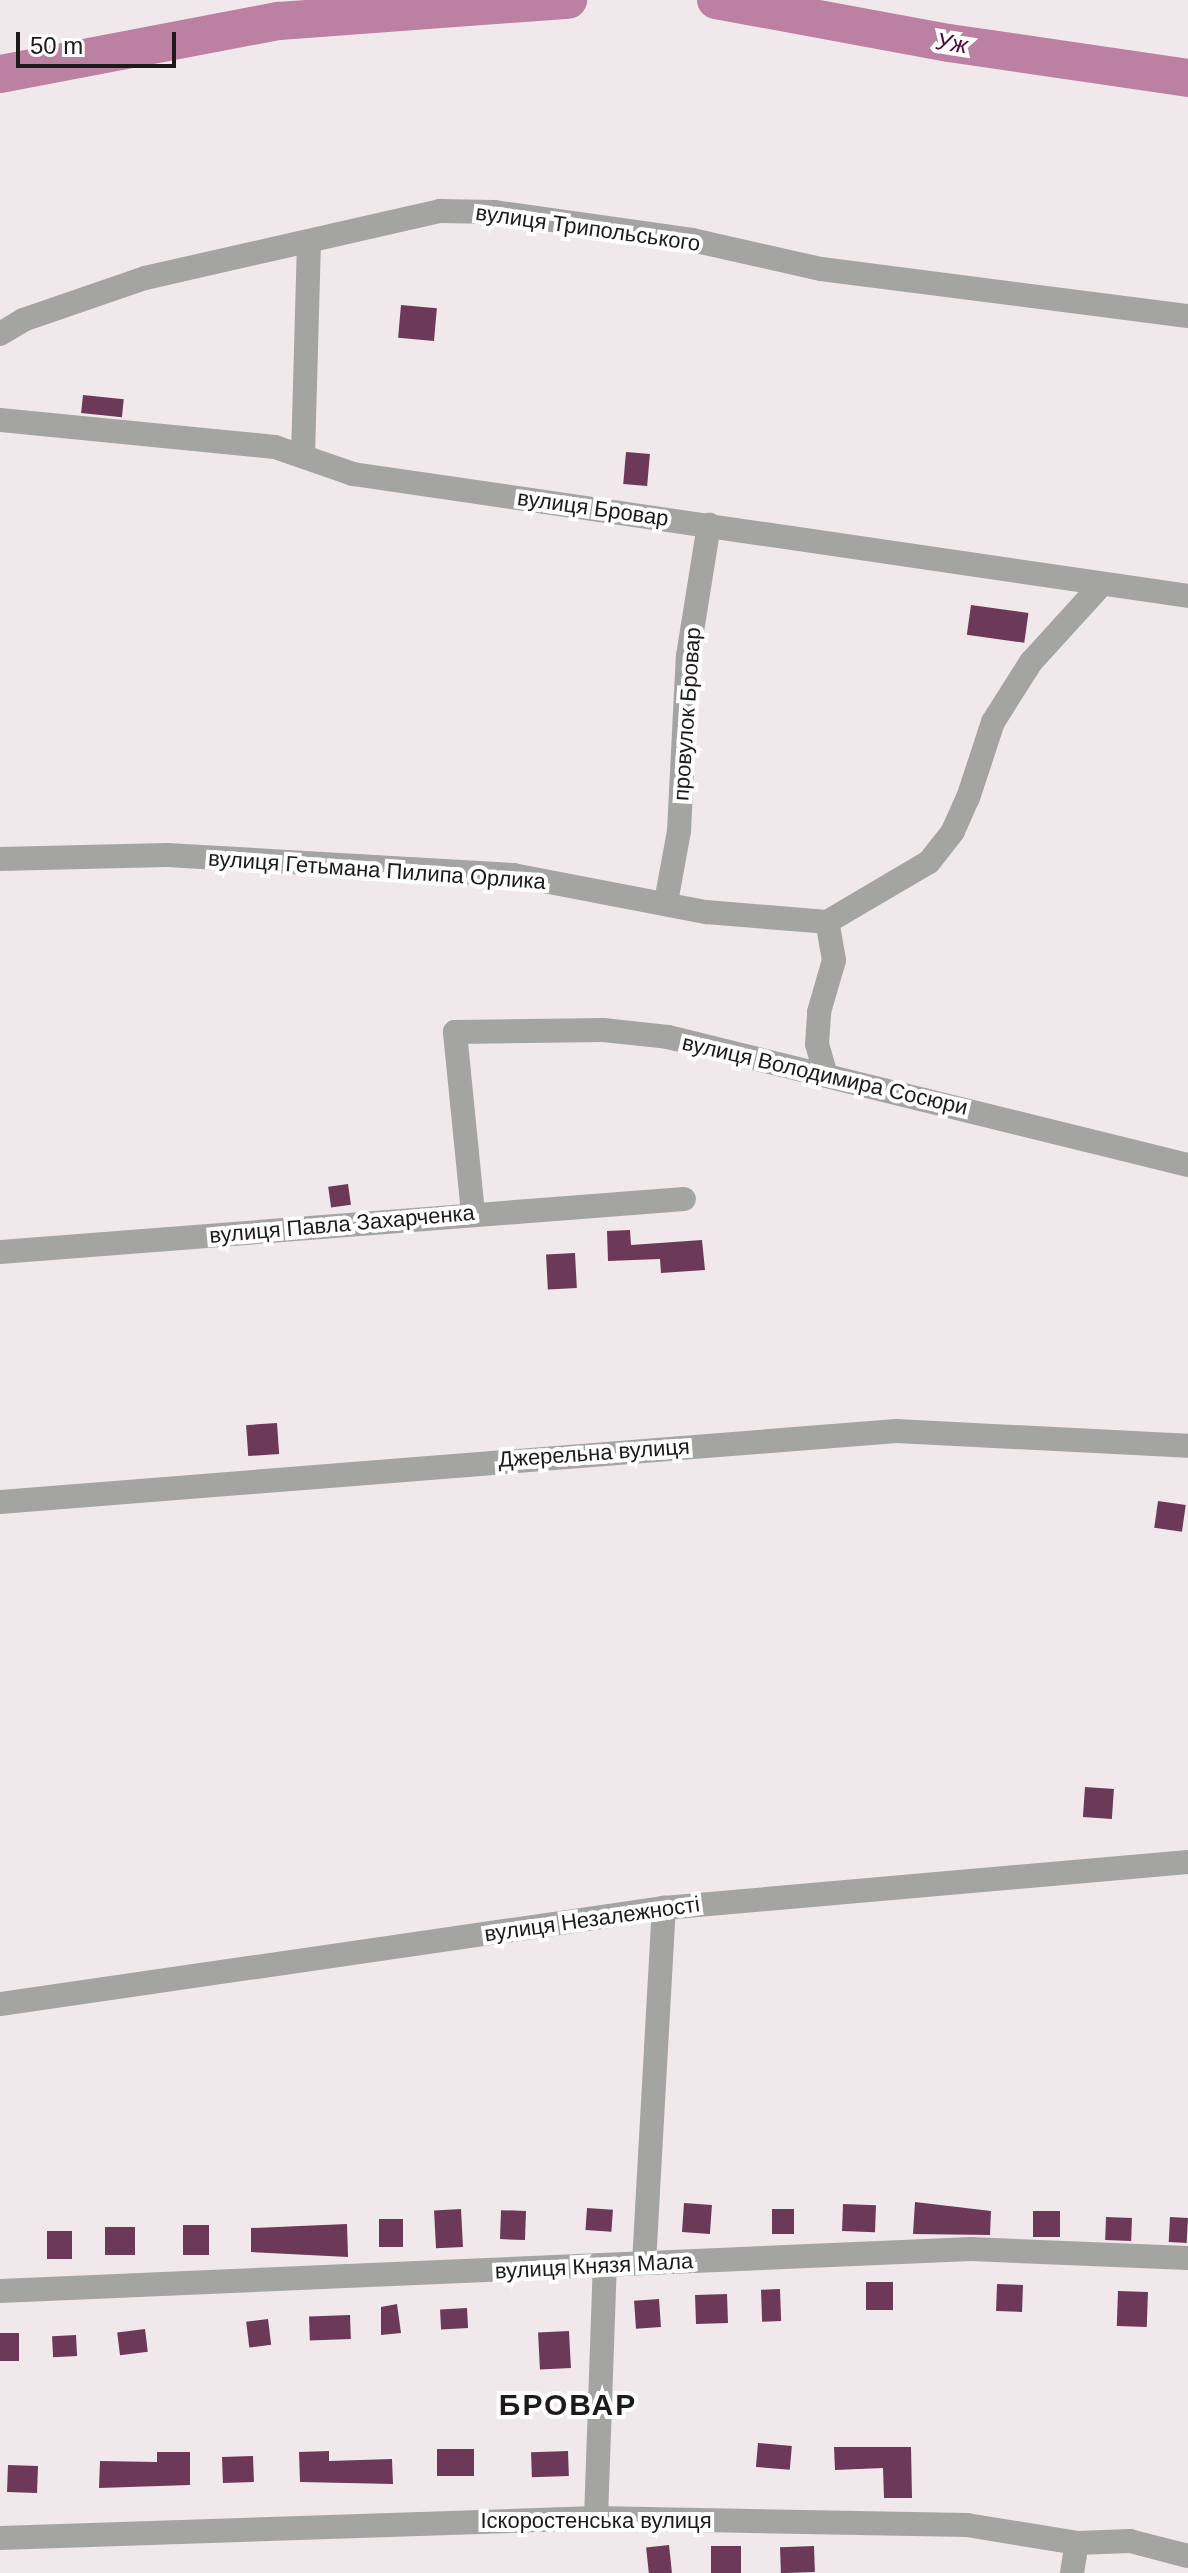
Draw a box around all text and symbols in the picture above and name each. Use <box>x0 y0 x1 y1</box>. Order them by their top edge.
scale bar <box>20 16 180 66</box>
water label: Уж <box>934 26 970 60</box>
text: 50 m <box>30 32 83 59</box>
street label: вулиця Трипольського <box>474 199 702 257</box>
street label: вулиця Бровар <box>516 484 670 532</box>
street label: провулок Бровар <box>668 626 706 802</box>
street label: вулиця Гетьмана Пилипа Орлика <box>207 845 547 895</box>
street label: вулиця Володимира Сосюри <box>680 1029 970 1121</box>
street label: вулиця Павла Захарченка <box>208 1199 476 1249</box>
street label: Джерельна вулиця <box>497 1433 691 1473</box>
street label: вулиця Незалежності <box>483 1891 701 1947</box>
street label: вулиця Князя Мала <box>494 2248 694 2284</box>
district label: БРОВАР <box>499 2387 637 2423</box>
street label: Іскоростенська вулиця <box>480 2508 712 2534</box>

